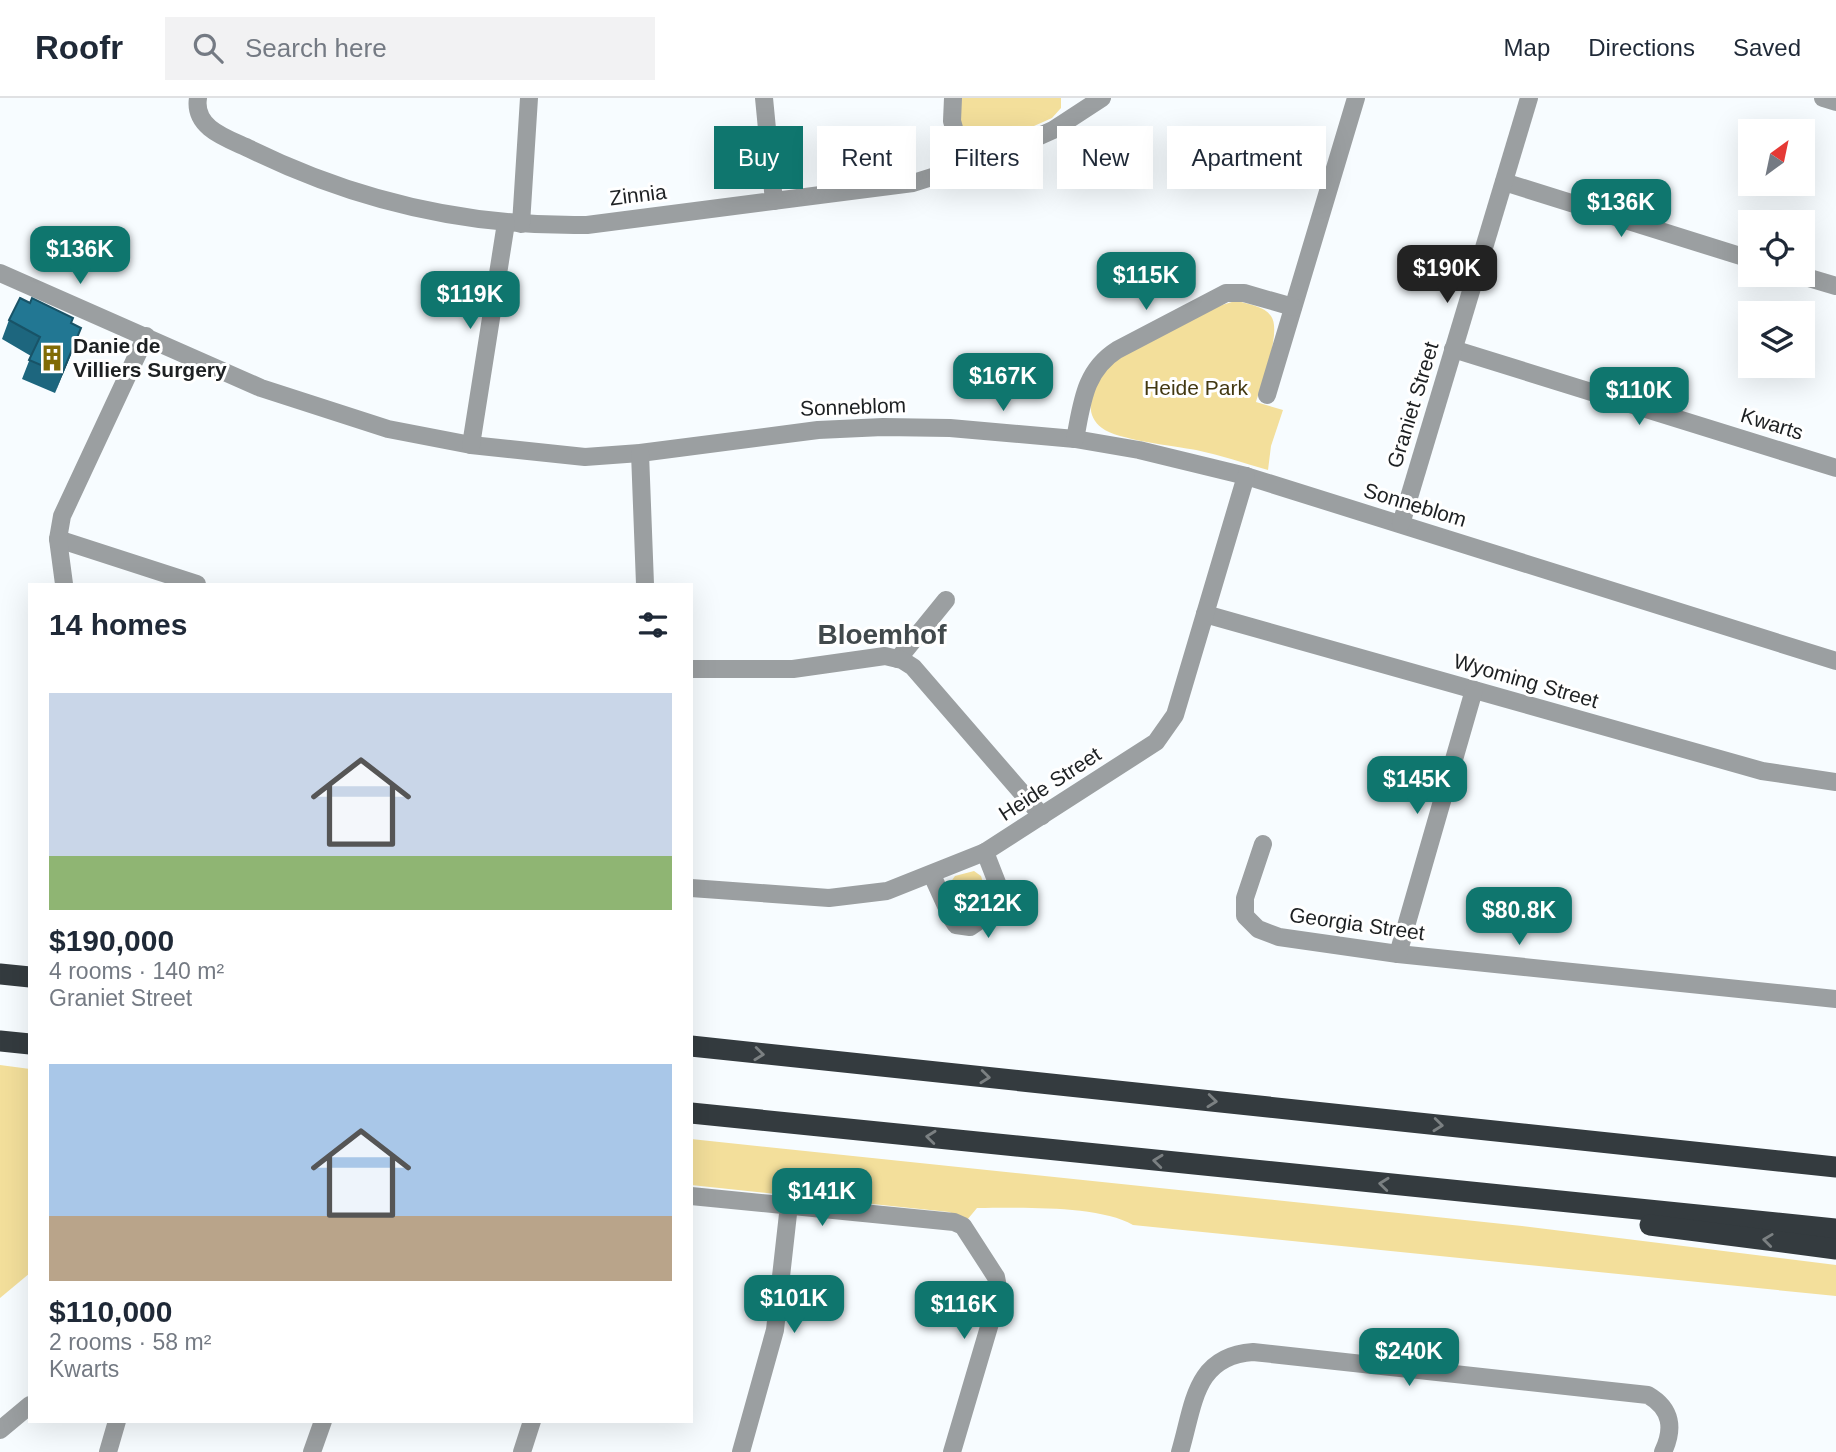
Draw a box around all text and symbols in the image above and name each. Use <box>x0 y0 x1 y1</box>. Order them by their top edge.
search box <box>165 17 655 80</box>
text: Roofr <box>35 29 123 66</box>
icon: search <box>189 29 227 67</box>
text: Search here <box>245 33 387 63</box>
text: Map <box>1504 34 1550 61</box>
text: Directions <box>1588 34 1695 61</box>
text: Saved <box>1733 34 1801 61</box>
north arrow <box>1738 119 1815 196</box>
map controls <box>1738 119 1815 378</box>
chip: Buy <box>714 126 803 189</box>
chip: Rent <box>817 126 916 189</box>
chip: Filters <box>930 126 1043 189</box>
chip: New <box>1057 126 1153 189</box>
chip: Apartment <box>1167 126 1326 189</box>
street label: Zinnia <box>608 180 668 209</box>
pin: $136K <box>1572 180 1670 239</box>
text: $136K <box>1587 189 1655 215</box>
button: locate <box>1738 210 1815 287</box>
pin: $136K <box>31 226 129 286</box>
text: $136K <box>46 236 114 262</box>
pin: $190K <box>1398 246 1496 305</box>
pin: $115K <box>1097 252 1195 312</box>
text: $190K <box>1413 255 1481 281</box>
text: $115K <box>1113 262 1179 288</box>
pin: $119K <box>421 272 519 331</box>
text: $119K <box>437 281 503 307</box>
button: layers <box>1738 301 1815 378</box>
place label: Danie de Villiers Surgery <box>73 334 227 381</box>
street label: Graniet Street <box>1382 339 1443 471</box>
building icon: Danie de Villiers Surgery <box>37 343 67 373</box>
pin: $167K <box>954 354 1052 413</box>
text: $167K <box>969 363 1037 389</box>
pin: $110K <box>1590 368 1688 427</box>
park label: Heide Park <box>1144 376 1248 399</box>
text: $110K <box>1606 377 1672 403</box>
street label: Sonneblom <box>799 393 906 420</box>
street label: Kwarts <box>1738 403 1806 444</box>
street label: Sonneblom <box>1361 478 1469 531</box>
icon: filters <box>634 606 672 644</box>
text: 14 homes <box>49 608 187 641</box>
district label: Bloemhof <box>817 619 947 650</box>
street label: Wyoming Street <box>1451 649 1601 712</box>
icon: home <box>298 739 424 865</box>
street label: Heide Street <box>995 742 1105 825</box>
pin: $145K <box>1368 756 1466 816</box>
text: $145K <box>1383 766 1451 792</box>
pin: $212K <box>939 880 1037 940</box>
pin: $80.8K <box>1462 888 1576 947</box>
text: $212K <box>954 890 1022 916</box>
text: $80.8K <box>1482 897 1556 923</box>
street label: Georgia Street <box>1288 903 1426 944</box>
text: $190,000 <box>49 924 174 957</box>
text: 4 rooms · 140 m² <box>49 958 224 984</box>
text: Graniet Street <box>49 985 192 1011</box>
one-way arrow <box>753 1046 765 1061</box>
one-way arrow <box>980 1070 991 1085</box>
one-way arrow <box>1206 1094 1217 1109</box>
icon: home <box>298 1110 424 1236</box>
one-way arrow <box>1433 1117 1444 1132</box>
one-way arrow <box>926 1130 937 1145</box>
one-way arrow <box>1152 1154 1163 1169</box>
pin: $141K <box>773 1168 871 1228</box>
one-way arrow <box>1378 1177 1390 1192</box>
text: $141K <box>788 1178 856 1204</box>
one-way arrow <box>1762 1233 1774 1248</box>
pin: $101K <box>745 1276 843 1335</box>
pin: $116K <box>915 1282 1013 1341</box>
text: $101K <box>760 1285 828 1311</box>
text: $116K <box>931 1291 997 1317</box>
text: $110,000 <box>49 1295 172 1328</box>
pin: $240K <box>1360 1328 1458 1388</box>
text: 2 rooms · 58 m² <box>49 1329 211 1355</box>
text: $240K <box>1375 1338 1443 1364</box>
text: Kwarts <box>49 1356 119 1382</box>

